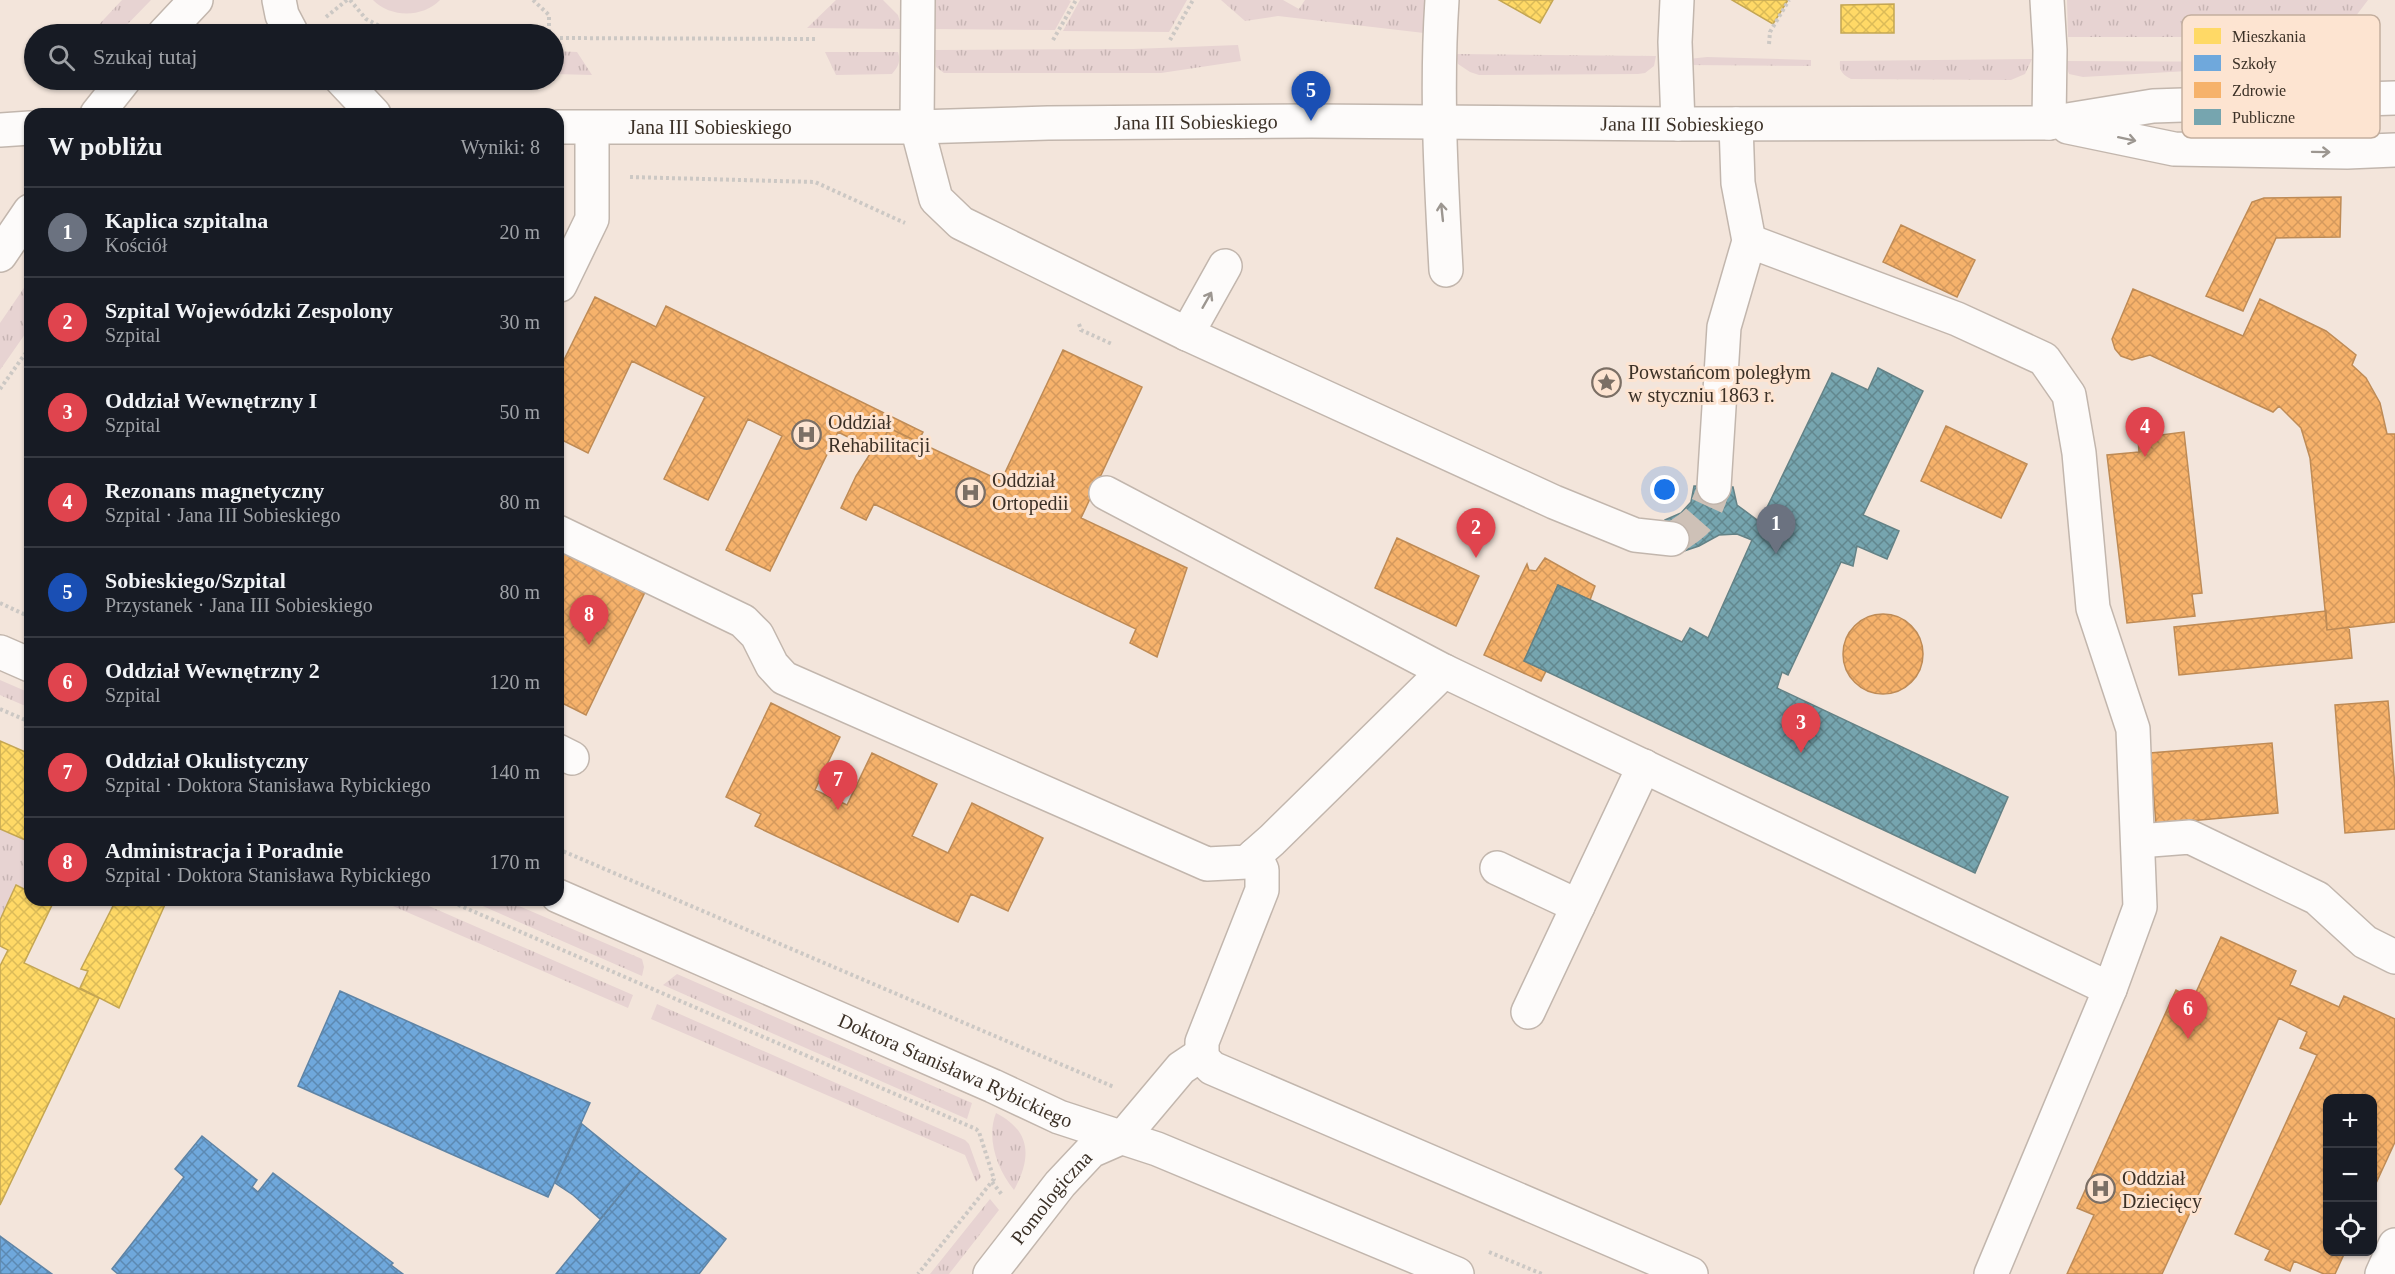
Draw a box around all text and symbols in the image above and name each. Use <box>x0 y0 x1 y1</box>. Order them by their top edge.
legend <box>2182 15 2380 138</box>
search box <box>24 24 564 90</box>
text: Mieszkania <box>2232 28 2306 45</box>
icon: search <box>45 41 78 74</box>
text: Szukaj tutaj <box>93 44 197 69</box>
text: Szkoły <box>2232 55 2276 73</box>
pin: 5 <box>1292 72 1330 121</box>
text: Zdrowie <box>2232 82 2286 99</box>
text: Publiczne <box>2232 109 2295 126</box>
street label: Jana III Sobieskiego <box>1114 110 1278 133</box>
street label: Jana III Sobieskiego <box>1600 112 1764 136</box>
street label: Jana III Sobieskiego <box>628 116 792 139</box>
text: W pobliżu <box>48 132 162 161</box>
one-way arrow <box>2117 134 2136 145</box>
text: Wyniki: 8 <box>461 136 540 158</box>
one-way arrow <box>2310 146 2330 157</box>
one-way arrow <box>1436 203 1447 222</box>
text: Kaplica szpitalna <box>105 208 268 233</box>
text: 1 <box>63 221 73 243</box>
text: 20 m <box>499 221 540 243</box>
text: Kościół <box>105 234 167 256</box>
one-way arrow <box>1201 292 1213 309</box>
text: Szpital Wojewódzki Zespolony <box>105 298 393 323</box>
text: 2 <box>63 311 73 333</box>
text: 30 m <box>499 311 540 333</box>
text: Szpital <box>105 324 161 346</box>
place label: Powstańcom poległym w styczniu 1863 r. <box>1628 361 1811 407</box>
place icon: Powstańcom poległym w styczniu 1863 r. <box>1591 367 1623 399</box>
text: Oddział Wewnętrzny I <box>105 388 317 413</box>
text: 3 <box>63 401 73 423</box>
text: 50 m <box>499 401 540 423</box>
pin: 4 <box>2126 408 2164 457</box>
place label: Oddział Rehabilitacji <box>828 411 931 457</box>
text: Szpital <box>105 414 161 436</box>
hospital icon: Oddział Rehabilitacji <box>791 418 823 450</box>
place label: Oddział Ortopedii <box>992 469 1069 515</box>
your location <box>1650 475 1679 504</box>
hospital icon: Oddział Ortopedii <box>955 476 987 508</box>
text: Rezonans magnetyczny <box>105 478 324 503</box>
text: 4 <box>63 491 73 513</box>
text: 80 m <box>499 491 540 513</box>
text: Szpital · Jana III Sobieskiego <box>105 504 341 526</box>
pin: 1 <box>1756 504 1796 554</box>
pin: 2 <box>1456 508 1496 558</box>
text: Sobieskiego/Szpital <box>105 568 286 593</box>
text: 5 <box>63 581 73 603</box>
text: 80 m <box>499 581 540 603</box>
text: Przystanek · Jana III Sobieskiego <box>105 594 373 616</box>
pin: 8 <box>570 596 608 645</box>
text: Oddział Wewnętrzny 2 <box>105 658 320 683</box>
text: 6 <box>63 671 73 693</box>
text: 120 m <box>489 671 540 693</box>
text: Szpital <box>105 684 161 706</box>
pin: 3 <box>1782 704 1820 753</box>
text: Oddział Okulistyczny <box>105 748 309 773</box>
pin: 7 <box>818 760 858 810</box>
text: 7 <box>63 761 73 783</box>
text: 140 m <box>489 761 540 783</box>
text: Szpital · Doktora Stanisława Rybickiego <box>105 774 431 796</box>
text: Administracja i Poradnie <box>105 838 343 863</box>
text: 8 <box>63 851 73 873</box>
text: 170 m <box>489 851 540 873</box>
text: Szpital · Doktora Stanisława Rybickiego <box>105 864 431 886</box>
pin: 6 <box>2168 990 2208 1039</box>
street label: Doktora Stanisława Rybickiego <box>835 1009 1075 1132</box>
map controls <box>2323 1094 2377 1256</box>
button: + <box>2323 1094 2377 1148</box>
street label: Pomologiczna <box>1006 1146 1096 1249</box>
button: − <box>2323 1148 2377 1202</box>
place label: Oddział Dziecięcy <box>2122 1167 2202 1213</box>
hospital icon: Oddział Dziecięcy <box>2085 1173 2117 1205</box>
button: locate <box>2323 1202 2377 1256</box>

